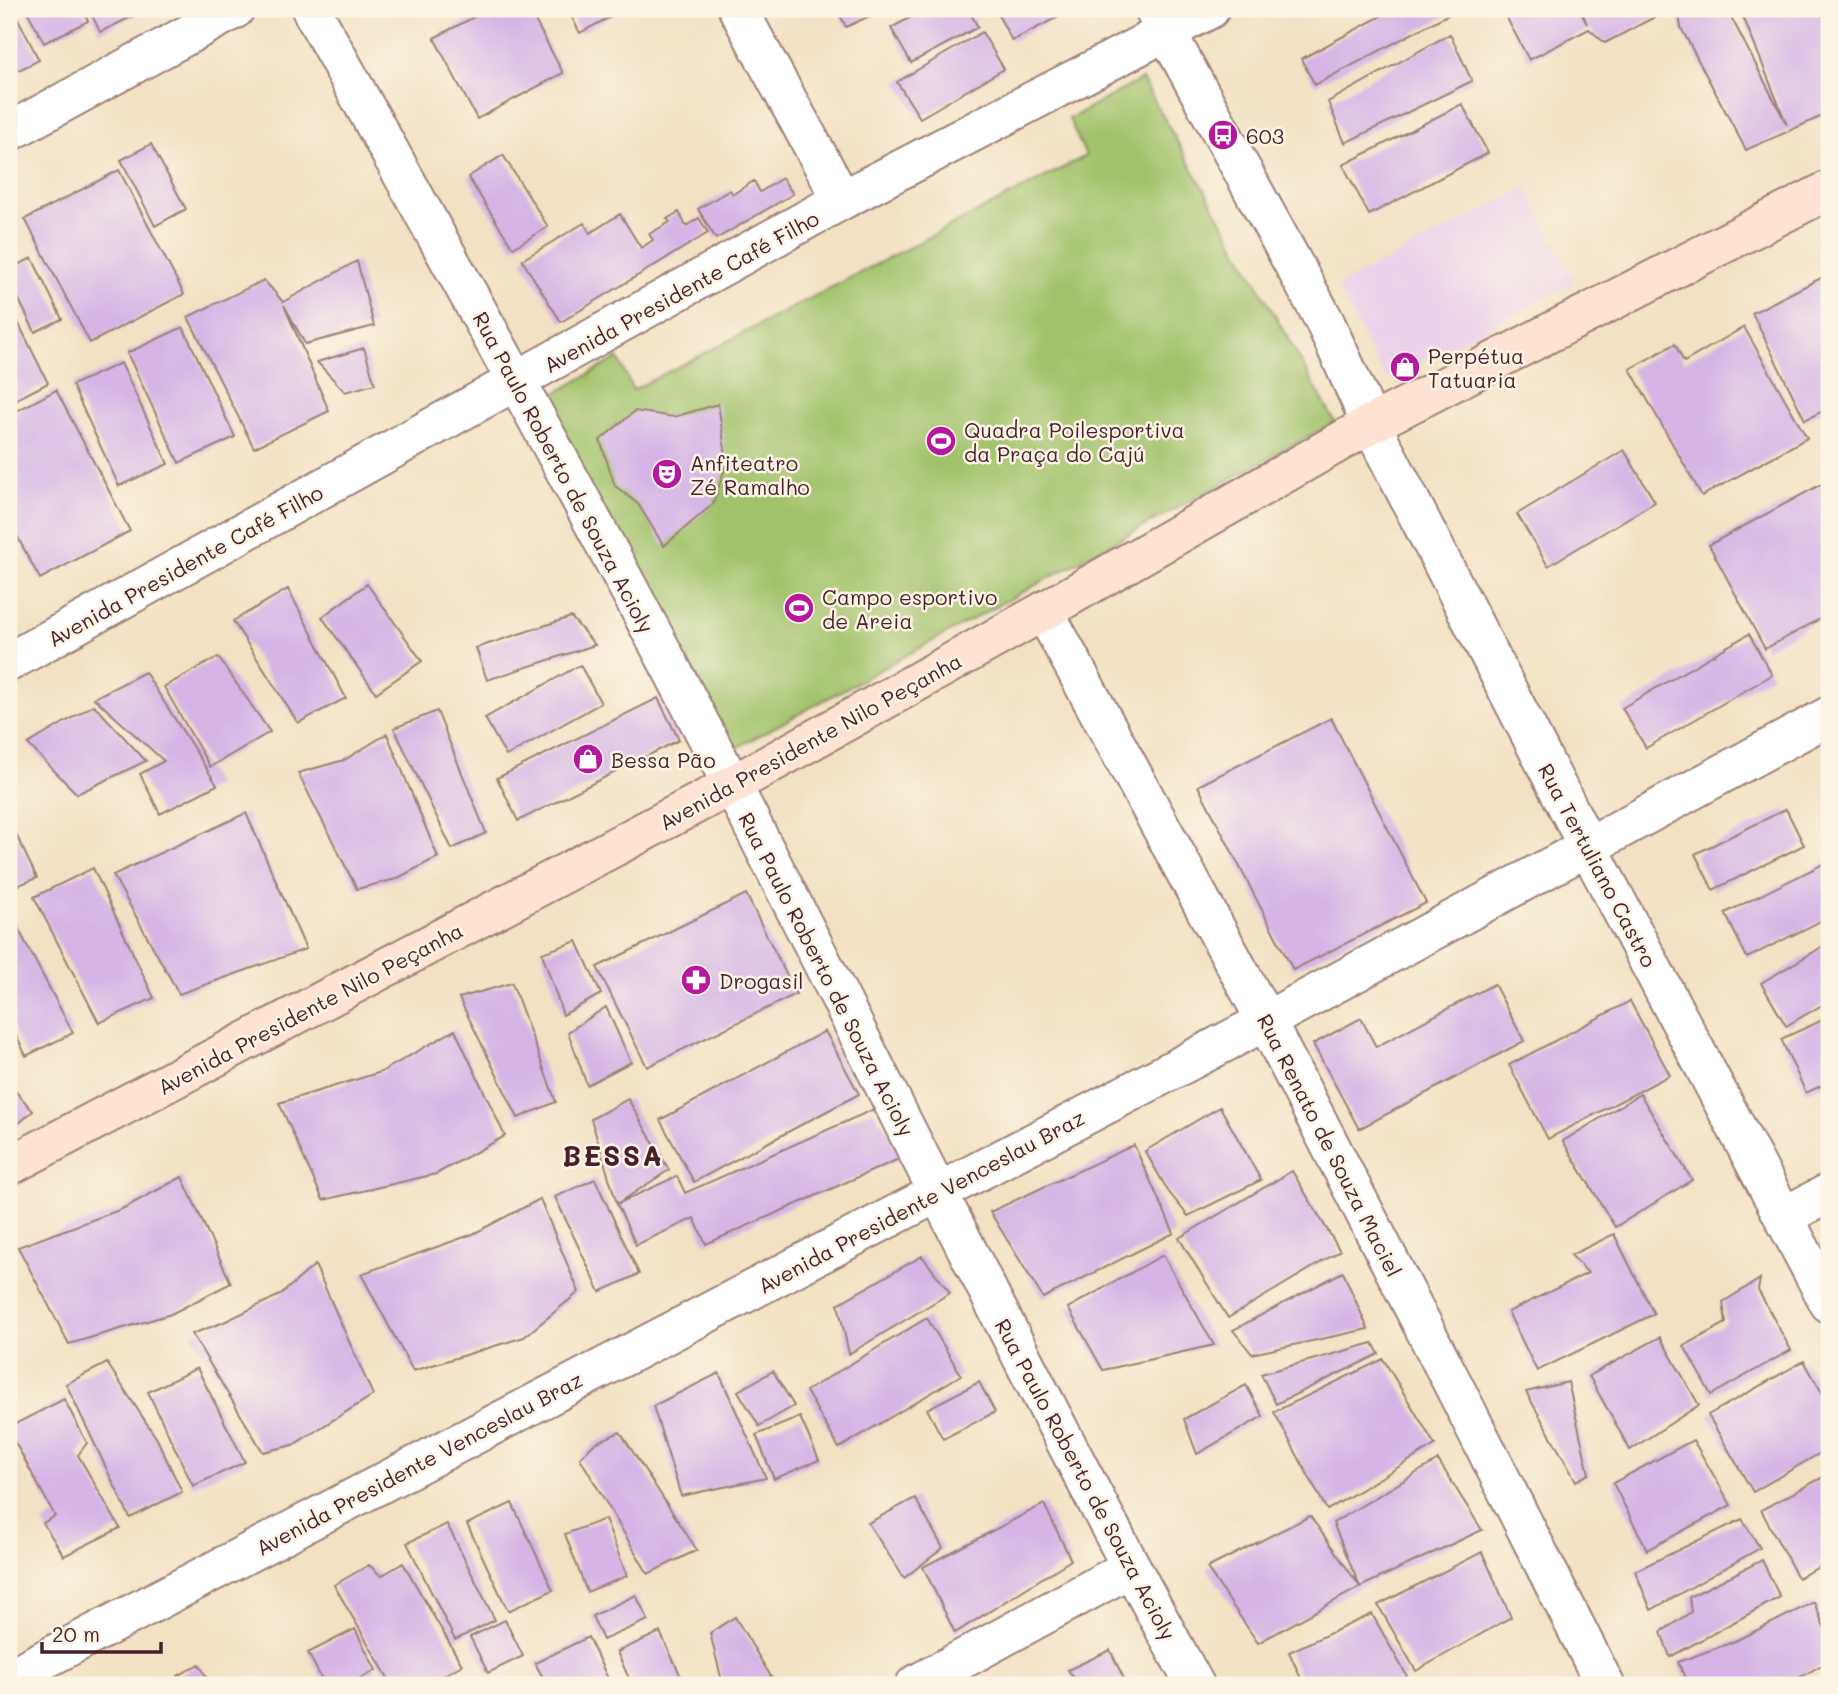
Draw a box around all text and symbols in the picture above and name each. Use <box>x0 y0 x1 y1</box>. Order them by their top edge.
bus stop icon: 603 <box>1206 118 1240 152</box>
place label: 603 <box>1246 122 1284 149</box>
street label: Avenida Presidente Café Filho <box>539 204 823 378</box>
street label: Rua Paulo Roberto de Souza Acioly <box>468 307 660 637</box>
place label: Perpétua Tatuaria <box>1428 342 1524 393</box>
shop icon: Perpétua Tatuaria <box>1388 350 1422 384</box>
place label: Quadra Poilesportiva da Praça do Cajú <box>964 416 1185 467</box>
sports icon: Quadra Poilesportiva da Praça do Cajú <box>924 424 958 458</box>
place label: Anfiteatro Zé Ramalho <box>690 449 810 500</box>
theatre icon: Anfiteatro Zé Ramalho <box>650 457 684 491</box>
street label: Avenida Presidente Café Filho <box>43 478 327 652</box>
place label: Campo esportivo de Areia <box>822 583 997 634</box>
sports icon: Campo esportivo de Areia <box>782 591 816 625</box>
street label: Avenida Presidente Nilo Peçanha <box>654 646 966 836</box>
shop icon: Bessa Pão <box>571 742 605 776</box>
place label: Bessa Pão <box>611 746 716 773</box>
street label: Rua Tertuliano Castro <box>1533 759 1663 971</box>
street label: Rua Paulo Roberto de Souza Acioly <box>733 807 921 1141</box>
street label: Avenida Presidente Nilo Peçanha <box>153 916 467 1100</box>
pharmacy icon: Drogasil <box>679 963 713 997</box>
place label: Drogasil <box>719 967 804 994</box>
street label: Rua Renato de Souza Maciel <box>1252 1009 1408 1281</box>
street label: Avenida Presidente Venceslau Braz <box>753 1103 1089 1299</box>
district label: BESSA <box>562 1137 664 1173</box>
street label: Rua Paulo Roberto de Souza Acioly <box>990 1314 1182 1644</box>
street label: Avenida Presidente Venceslau Braz <box>251 1365 587 1561</box>
scale bar <box>42 1610 161 1654</box>
text: 20 m <box>52 1620 100 1647</box>

